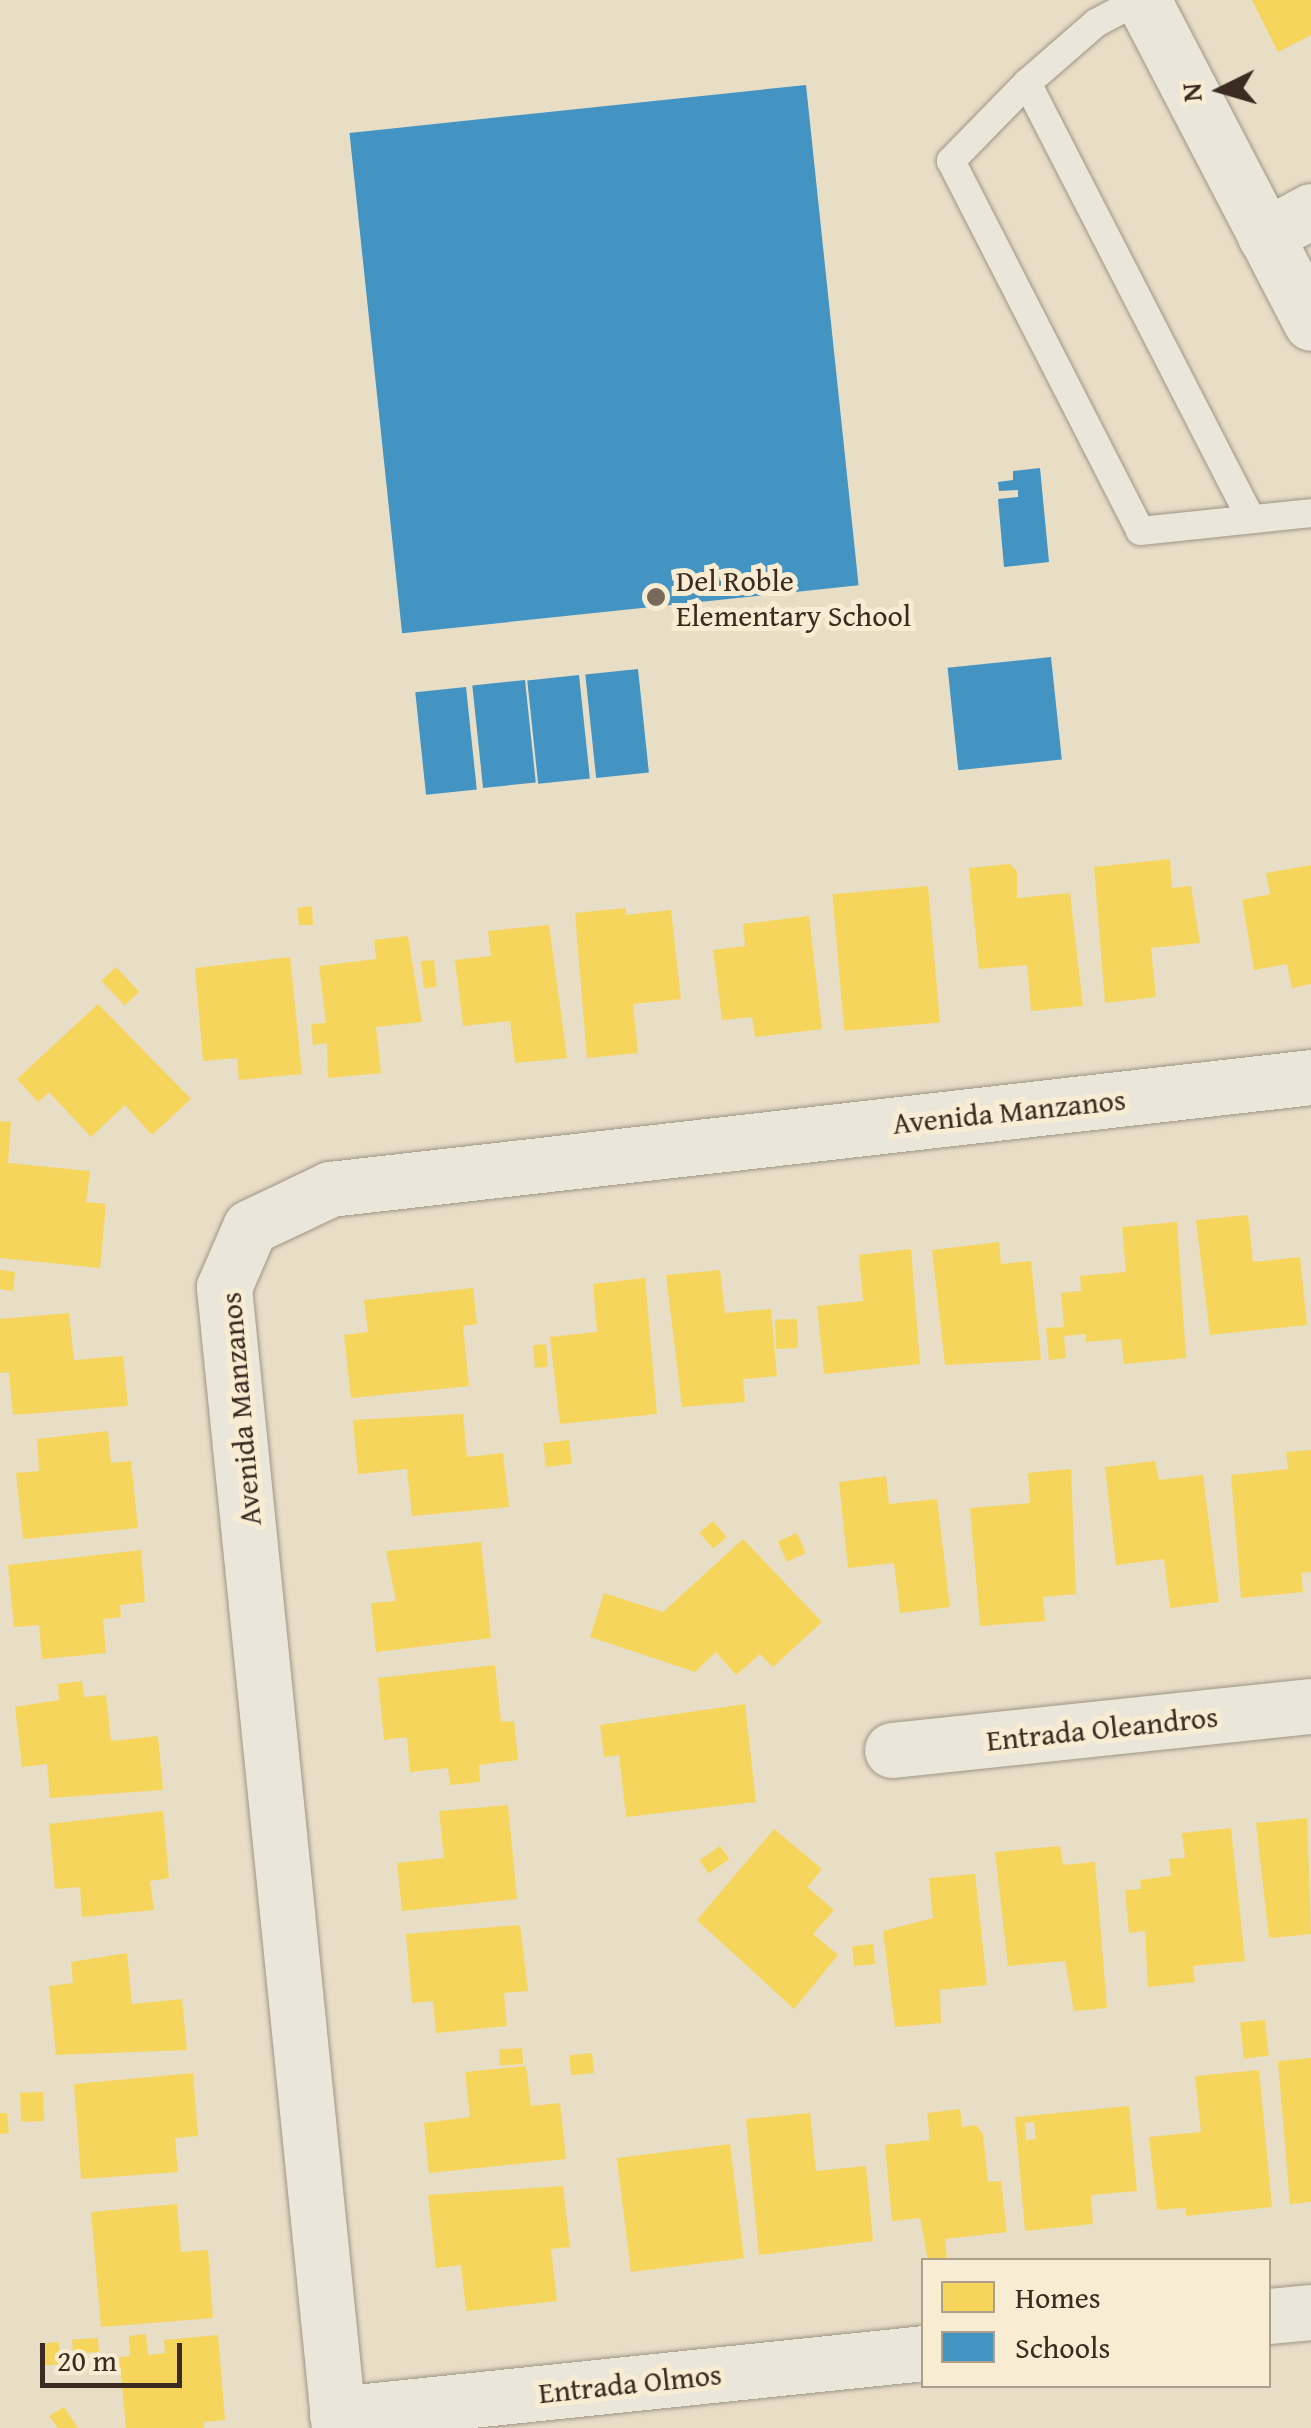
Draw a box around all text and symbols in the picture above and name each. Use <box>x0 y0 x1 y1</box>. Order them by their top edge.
north arrow <box>1171 40 1271 140</box>
text: N <box>1169 82 1212 104</box>
place label: Del Roble Elementary School <box>676 562 911 632</box>
marker: Del Roble Elementary School <box>645 586 667 608</box>
street label: Avenida Manzanos <box>891 1081 1127 1141</box>
street label: Avenida Manzanos <box>212 1291 268 1527</box>
street label: Entrada Oleandros <box>984 1698 1220 1758</box>
legend <box>921 2258 1271 2388</box>
text: Homes <box>1015 2275 1101 2319</box>
scale bar <box>45 2323 188 2385</box>
text: Schools <box>1015 2325 1110 2369</box>
text: 20 m <box>57 2338 117 2382</box>
street label: Entrada Olmos <box>537 2355 723 2411</box>

